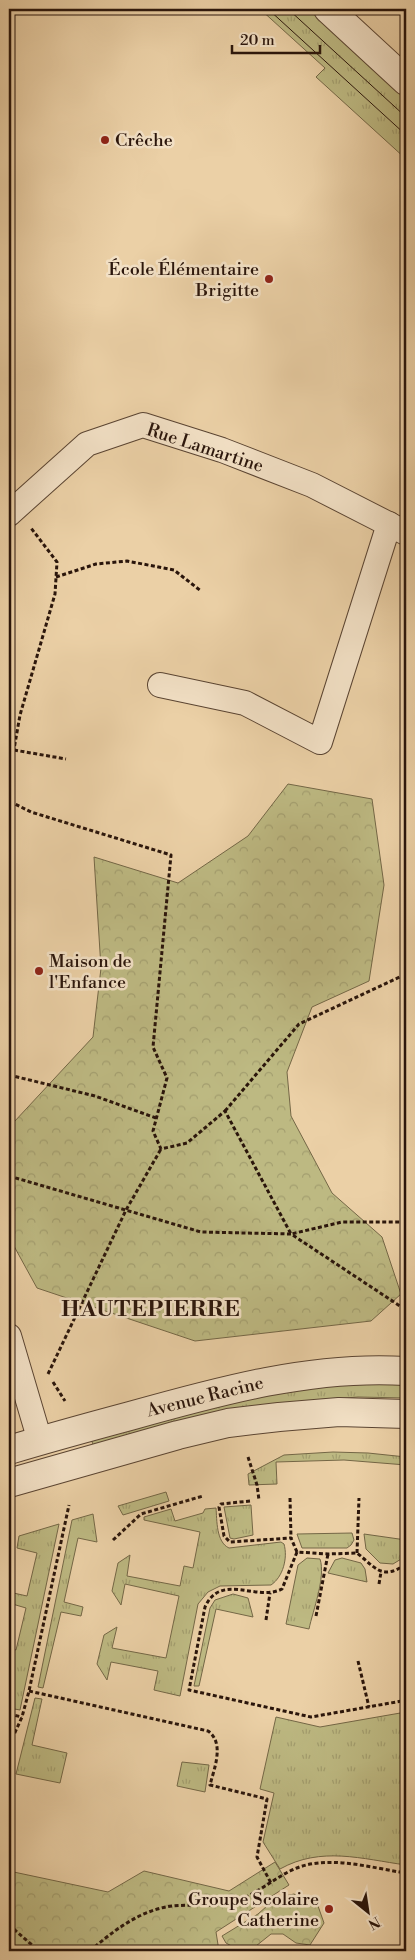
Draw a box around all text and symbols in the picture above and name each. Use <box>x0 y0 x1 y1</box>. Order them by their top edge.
scale bar <box>232 22 320 54</box>
text: 20 m <box>240 31 275 50</box>
place label: Crêche <box>115 129 173 152</box>
marker: Crêche <box>99 134 111 146</box>
place label: École Élémentaire Brigitte <box>108 258 259 302</box>
marker: École Élémentaire Brigitte <box>263 273 275 285</box>
street label: Rue Lamartine <box>144 418 266 478</box>
place label: Maison de l'Enfance <box>49 950 132 994</box>
marker: Maison de l'Enfance <box>33 965 45 977</box>
district label: HAUTEPIERRE <box>61 1296 241 1323</box>
street label: Avenue Racine <box>143 1371 266 1423</box>
place label: Groupe Scolaire Catherine <box>188 1888 319 1932</box>
north arrow <box>342 1888 392 1938</box>
marker: Groupe Scolaire Catherine <box>323 1903 335 1915</box>
text: N <box>365 1912 383 1933</box>

